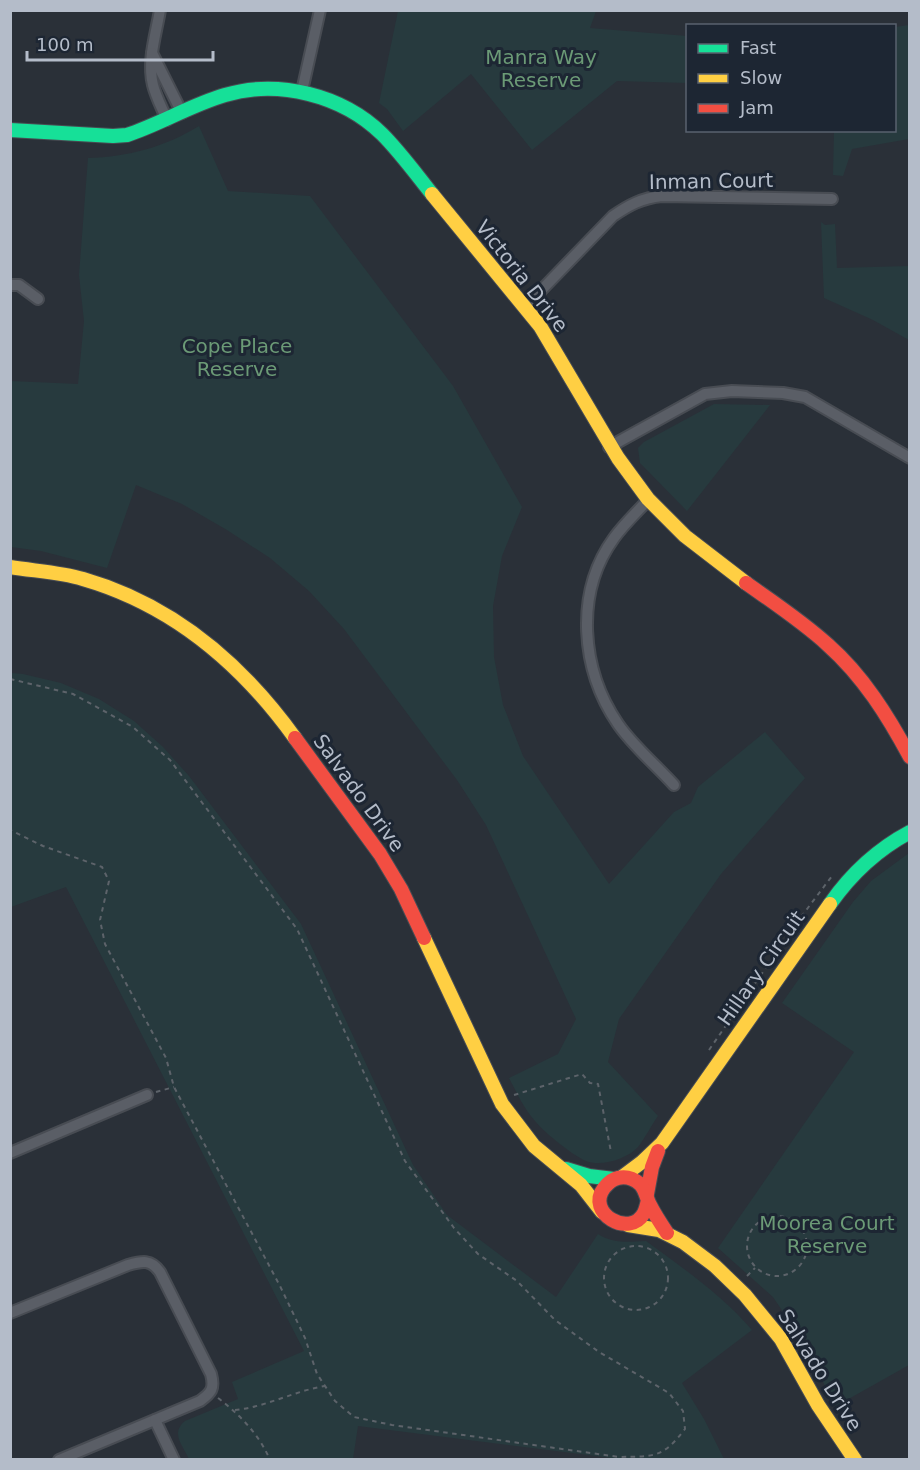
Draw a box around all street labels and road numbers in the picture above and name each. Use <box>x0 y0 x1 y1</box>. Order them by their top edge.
street label: Inman Court <box>649 168 773 194</box>
street label: Victoria Drive <box>471 215 573 337</box>
street label: Salvado Drive <box>308 730 410 856</box>
street label: Hillary Circuit <box>713 906 810 1030</box>
street label: Salvado Drive <box>773 1305 867 1435</box>

